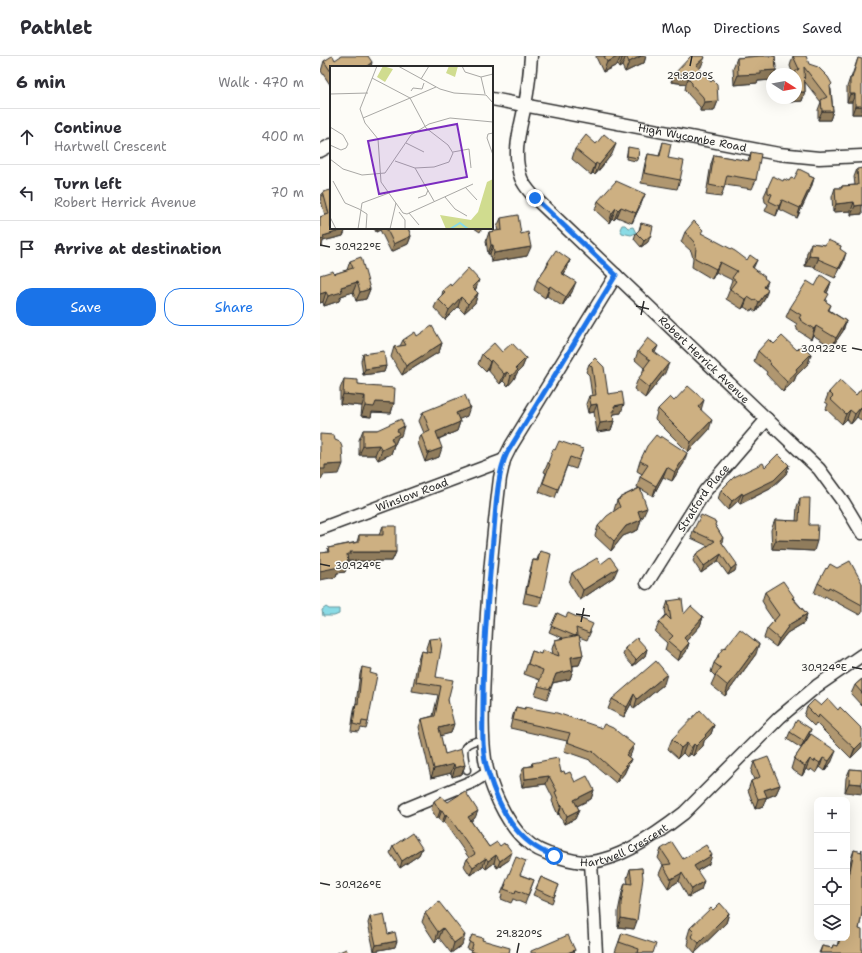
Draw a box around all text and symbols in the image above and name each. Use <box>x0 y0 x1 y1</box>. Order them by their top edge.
text: Pathlet <box>20 15 92 40</box>
text: Map <box>662 19 692 37</box>
text: Directions <box>714 19 780 37</box>
text: Saved <box>802 19 842 37</box>
inset map <box>330 66 493 229</box>
north arrow <box>766 68 802 104</box>
text: 29.820°S <box>667 69 714 82</box>
text: 6 min <box>16 71 66 93</box>
text: Walk · 470 m <box>218 74 304 91</box>
text: Continue <box>54 118 122 138</box>
street label: High Wycombe Road <box>637 120 748 155</box>
icon: ahead <box>16 126 38 148</box>
text: 400 m <box>261 128 304 145</box>
text: Hartwell Crescent <box>54 138 167 155</box>
text: Turn left <box>54 174 122 194</box>
icon: left <box>16 182 38 204</box>
text: 70 m <box>270 184 304 201</box>
route end <box>526 189 544 207</box>
text: Robert Herrick Avenue <box>54 194 196 211</box>
icon: arrive <box>16 238 38 260</box>
text: Arrive at destination <box>54 239 222 259</box>
text: 30.922°E <box>335 240 381 253</box>
button: Save <box>16 288 156 326</box>
button: Share <box>164 288 304 326</box>
street label: Robert Herrick Avenue <box>655 312 753 407</box>
text: 30.922°E <box>801 342 847 355</box>
street label: Stratford Place <box>674 461 732 535</box>
street label: Winslow Road <box>373 474 450 515</box>
text: 30.924°E <box>335 559 381 572</box>
text: 30.924°E <box>801 661 847 674</box>
map controls <box>814 797 850 941</box>
button: + <box>814 797 850 833</box>
street label: Hartwell Crescent <box>580 820 671 870</box>
button: − <box>814 833 850 869</box>
route start <box>545 847 563 865</box>
button: locate <box>814 869 850 905</box>
text: 30.926°E <box>335 878 381 891</box>
button: layers <box>814 905 850 941</box>
text: 29.820°S <box>496 927 543 940</box>

